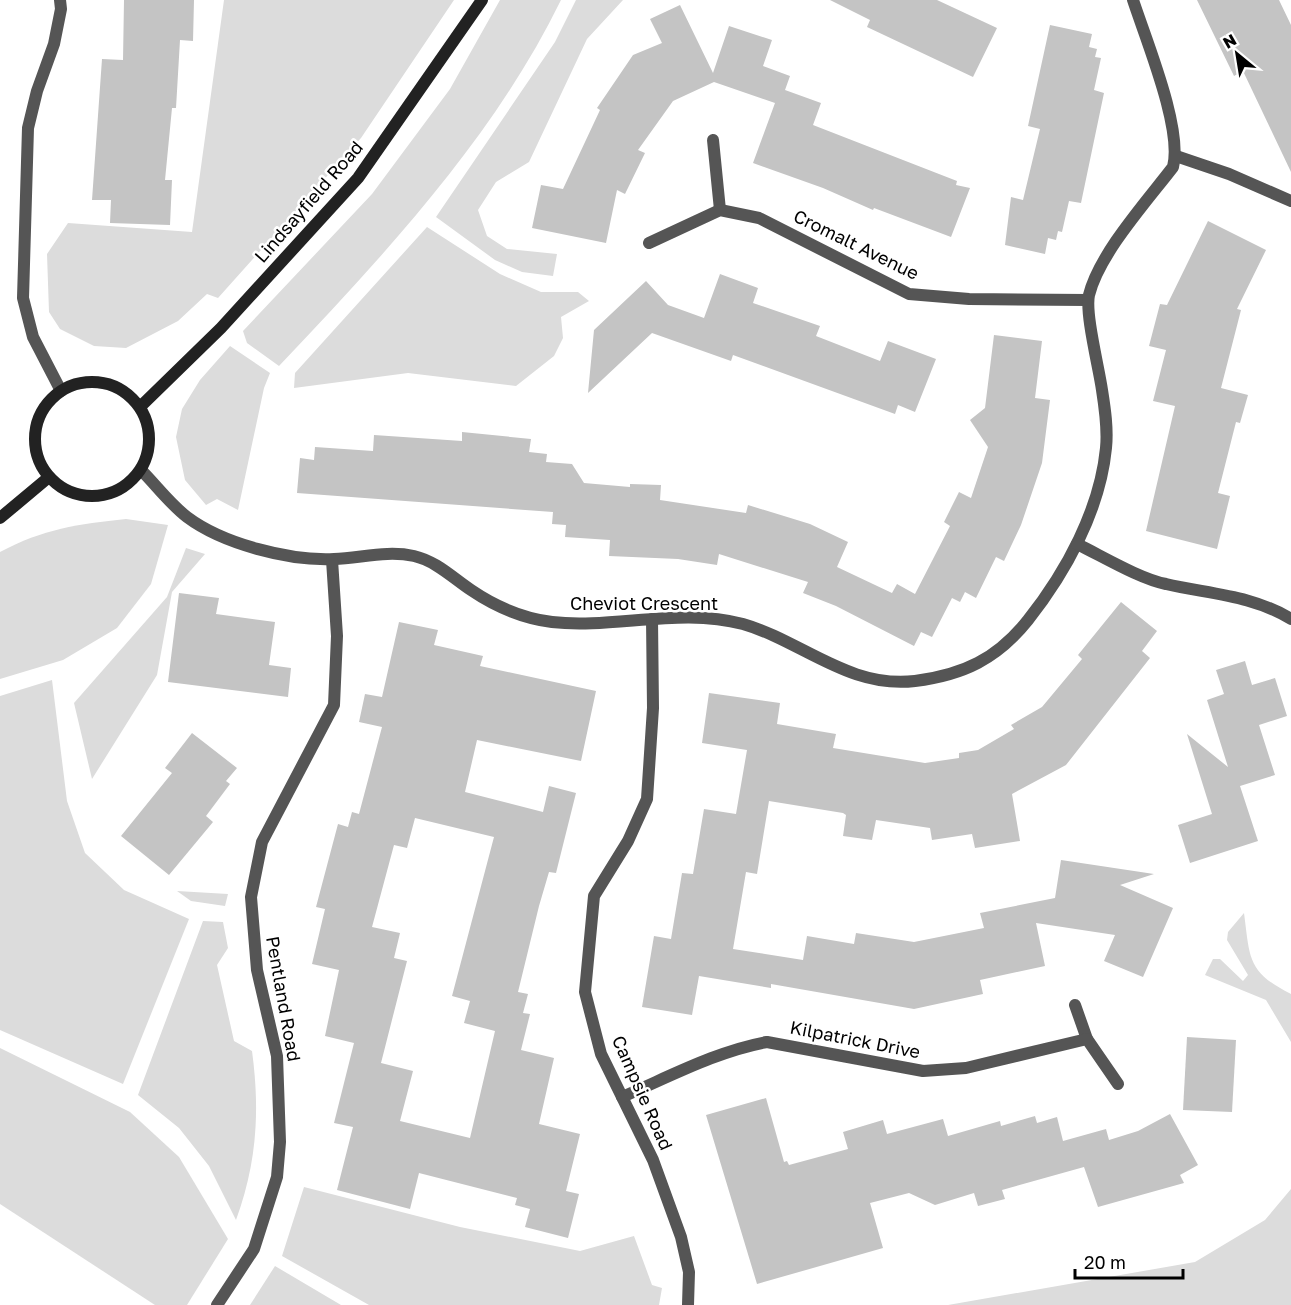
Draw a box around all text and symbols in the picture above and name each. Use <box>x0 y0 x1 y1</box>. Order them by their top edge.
north arrow <box>1207 24 1267 84</box>
text: N <box>1219 29 1240 53</box>
street label: Lindsayfield Road <box>249 136 367 267</box>
street label: Cromalt Avenue <box>790 204 923 284</box>
street label: Cheviot Crescent <box>570 592 718 614</box>
street label: Pentland Road <box>262 934 306 1063</box>
street label: Kilpatrick Drive <box>788 1016 922 1062</box>
street label: Campsie Road <box>608 1032 678 1153</box>
scale bar <box>1075 1242 1183 1280</box>
text: 20 m <box>1084 1251 1126 1273</box>

